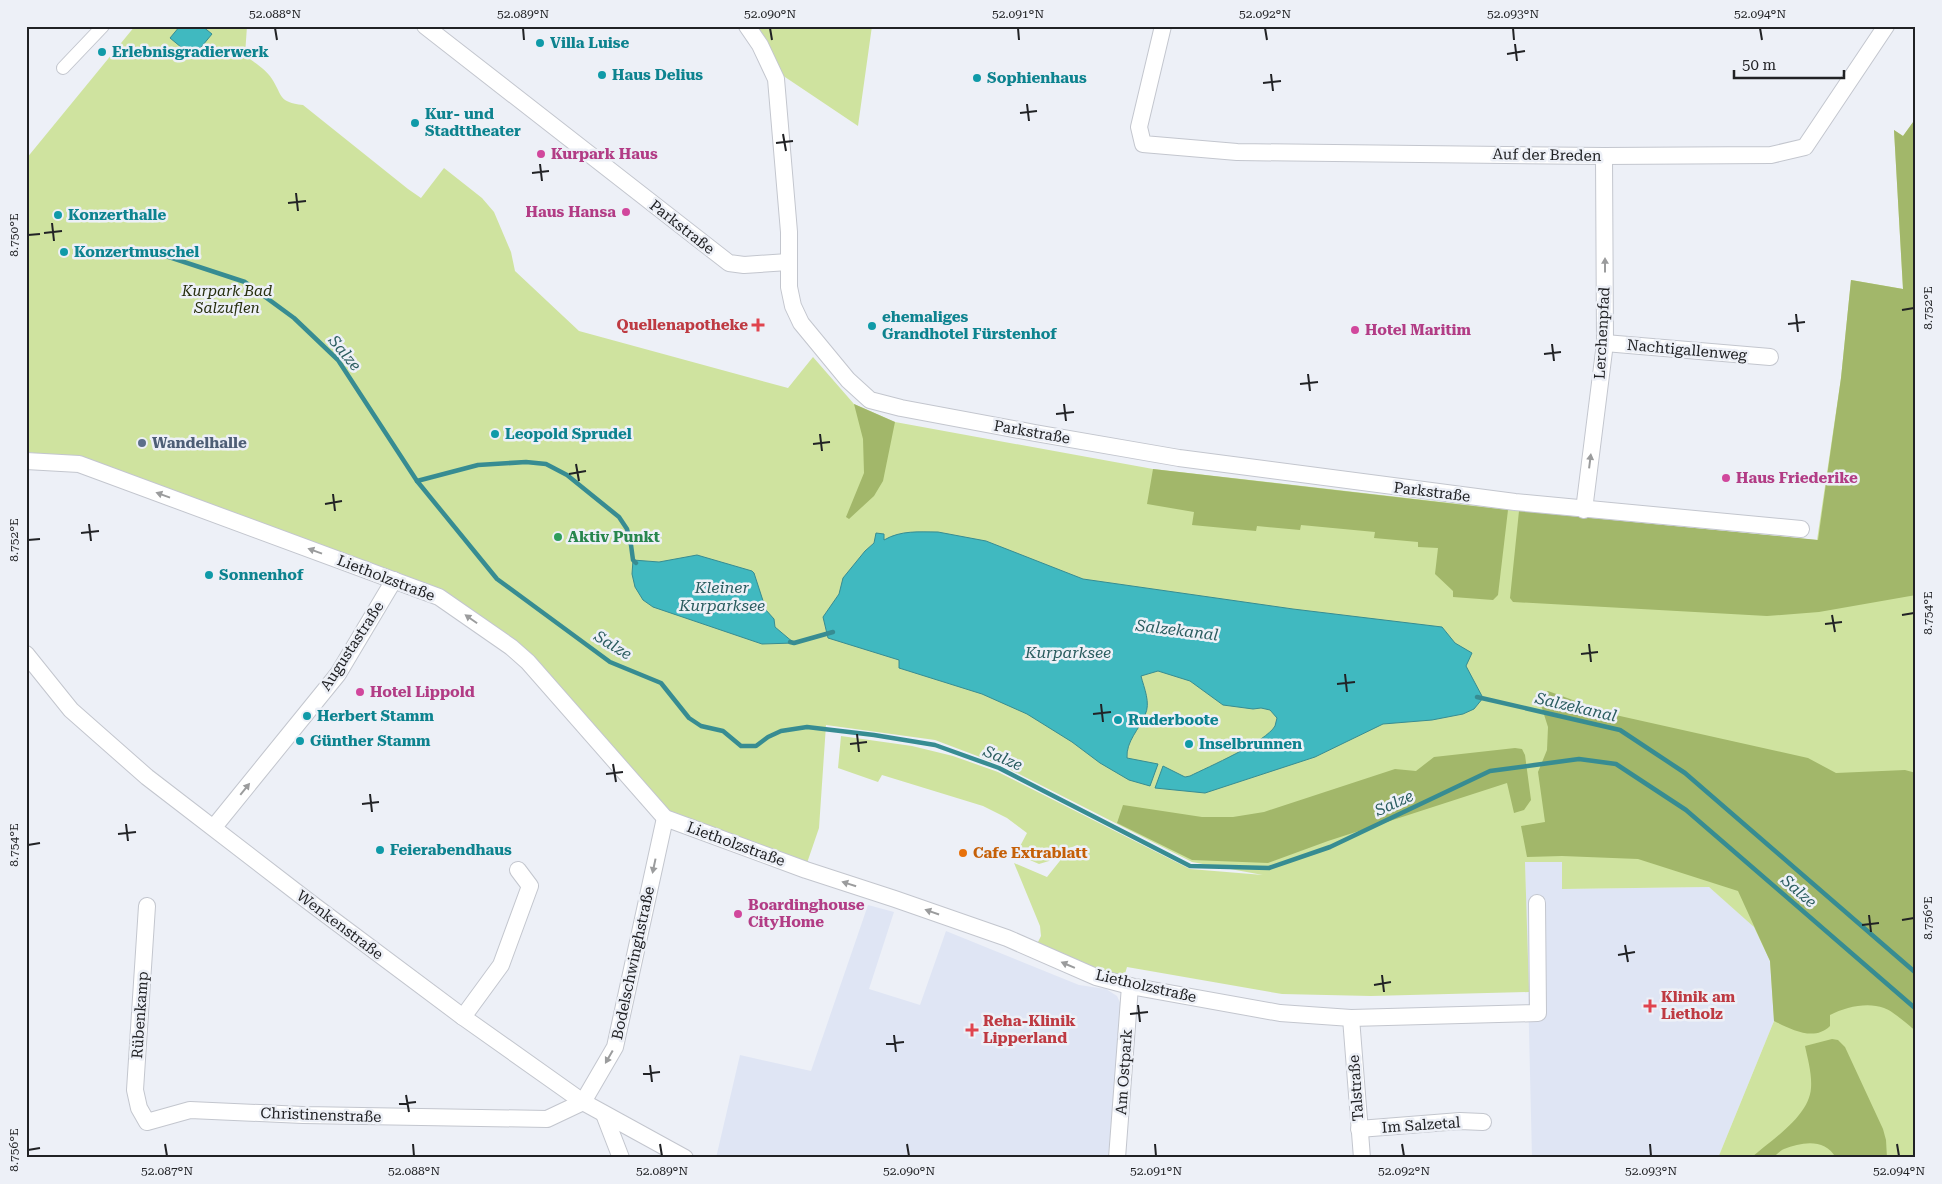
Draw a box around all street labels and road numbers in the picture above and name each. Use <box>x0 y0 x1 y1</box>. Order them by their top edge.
street label: Auf der Breden <box>1492 145 1602 165</box>
street label: Parkstraße <box>646 196 718 258</box>
street label: Lerchenpfad <box>1591 286 1613 380</box>
street label: Nachtigallenweg <box>1626 336 1748 364</box>
street label: Parkstraße <box>992 416 1072 448</box>
street label: Parkstraße <box>1393 478 1471 506</box>
street label: Lietholzstraße <box>335 551 437 605</box>
street label: Augustastraße <box>316 598 388 694</box>
street label: Lietholzstraße <box>684 818 788 870</box>
street label: Bodelschwinghstraße <box>608 885 658 1041</box>
street label: Wenkenstraße <box>293 887 387 963</box>
street label: Lietholzstraße <box>1094 966 1198 1006</box>
street label: Rübenkamp <box>128 971 152 1059</box>
street label: Am Ostpark <box>1112 1028 1136 1116</box>
street label: Talstraße <box>1345 1054 1367 1122</box>
street label: Christinenstraße <box>260 1104 382 1126</box>
street label: Im Salzetal <box>1381 1113 1461 1137</box>

